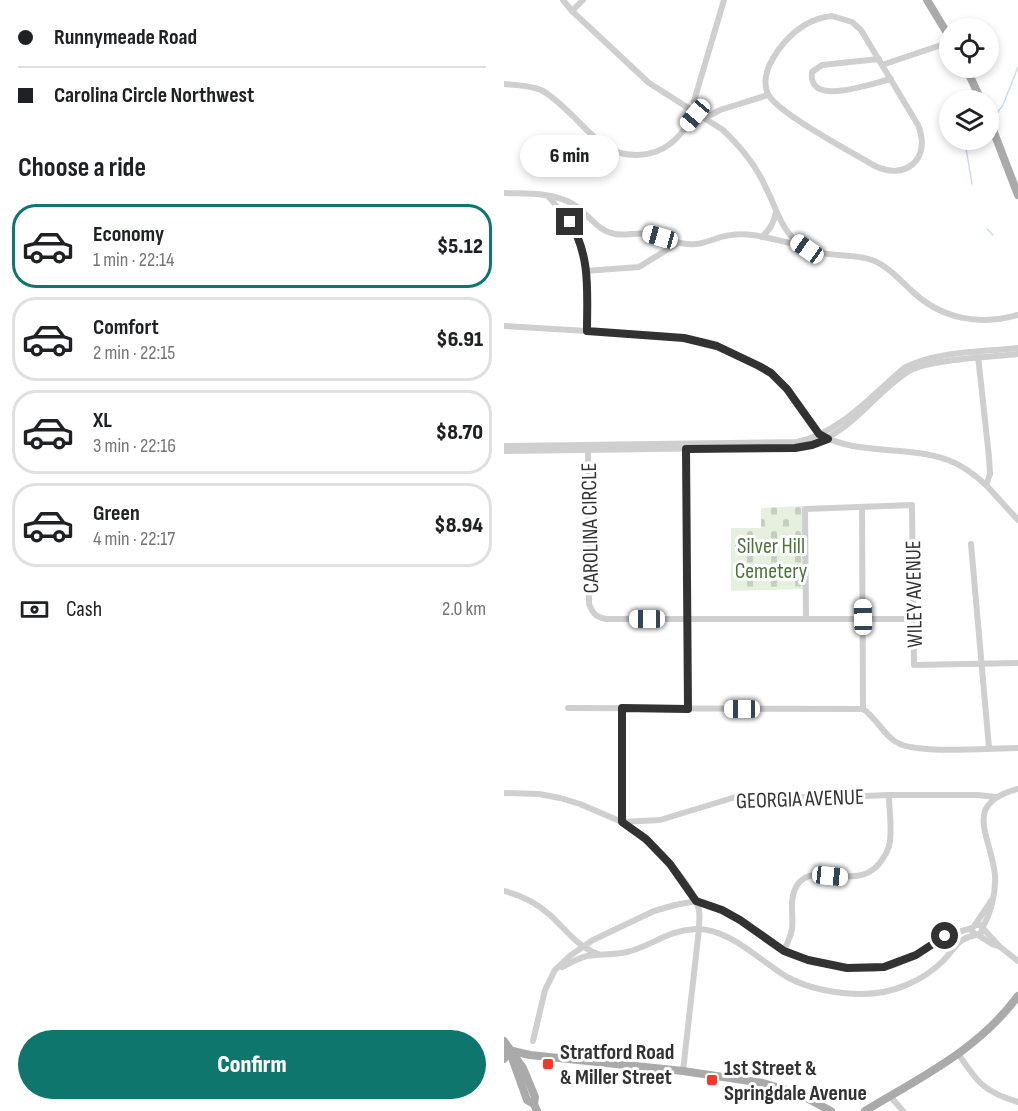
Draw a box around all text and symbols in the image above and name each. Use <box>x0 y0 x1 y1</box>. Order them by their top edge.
map controls <box>939 18 999 150</box>
button: locate <box>939 18 999 78</box>
text: Runnymeade Road <box>54 24 197 51</box>
text: Carolina Circle Northwest <box>54 82 254 109</box>
button: layers <box>939 90 999 150</box>
car <box>677 95 713 135</box>
callout: 6 min <box>520 135 620 177</box>
text: 6 min <box>550 144 589 168</box>
text: Choose a ride <box>18 152 146 184</box>
route end <box>556 208 583 235</box>
icon: car <box>21 219 75 273</box>
text: Economy <box>93 221 164 248</box>
car <box>640 223 680 251</box>
car <box>787 231 827 267</box>
text: $5.12 <box>437 233 483 260</box>
text: 1 min · 22:14 <box>93 248 174 272</box>
icon: car <box>21 312 75 366</box>
text: Comfort <box>93 314 159 341</box>
text: $6.91 <box>436 326 483 353</box>
text: 2 min · 22:15 <box>93 341 175 365</box>
icon: car <box>21 405 75 459</box>
text: XL <box>93 407 112 434</box>
text: $8.70 <box>436 419 483 446</box>
text: 3 min · 22:16 <box>93 434 176 458</box>
street label: CAROLINA CIRCLE <box>576 462 605 594</box>
icon: car <box>21 498 75 552</box>
text: Green <box>93 500 140 527</box>
text: $8.94 <box>434 512 483 539</box>
text: 4 min · 22:17 <box>93 527 175 551</box>
park label: Silver Hill Cemetery <box>735 533 808 585</box>
street label: WILEY AVENUE <box>900 540 929 648</box>
icon: cash <box>18 593 51 626</box>
text: Cash <box>66 596 102 623</box>
text: 2.0 km <box>442 597 486 621</box>
car <box>854 599 872 635</box>
car <box>629 610 665 628</box>
car <box>724 700 760 718</box>
street label: GEORGIA AVENUE <box>736 784 864 815</box>
car <box>811 865 849 887</box>
route start <box>931 922 958 949</box>
button: Confirm <box>18 1030 486 1099</box>
place label: Stratford Road & Miller Street <box>560 1039 674 1091</box>
place label: 1st Street & Springdale Avenue <box>724 1055 867 1107</box>
marker: Stratford Road & Miller Street <box>541 1057 555 1071</box>
marker: 1st Street & Springdale Avenue <box>705 1073 719 1087</box>

